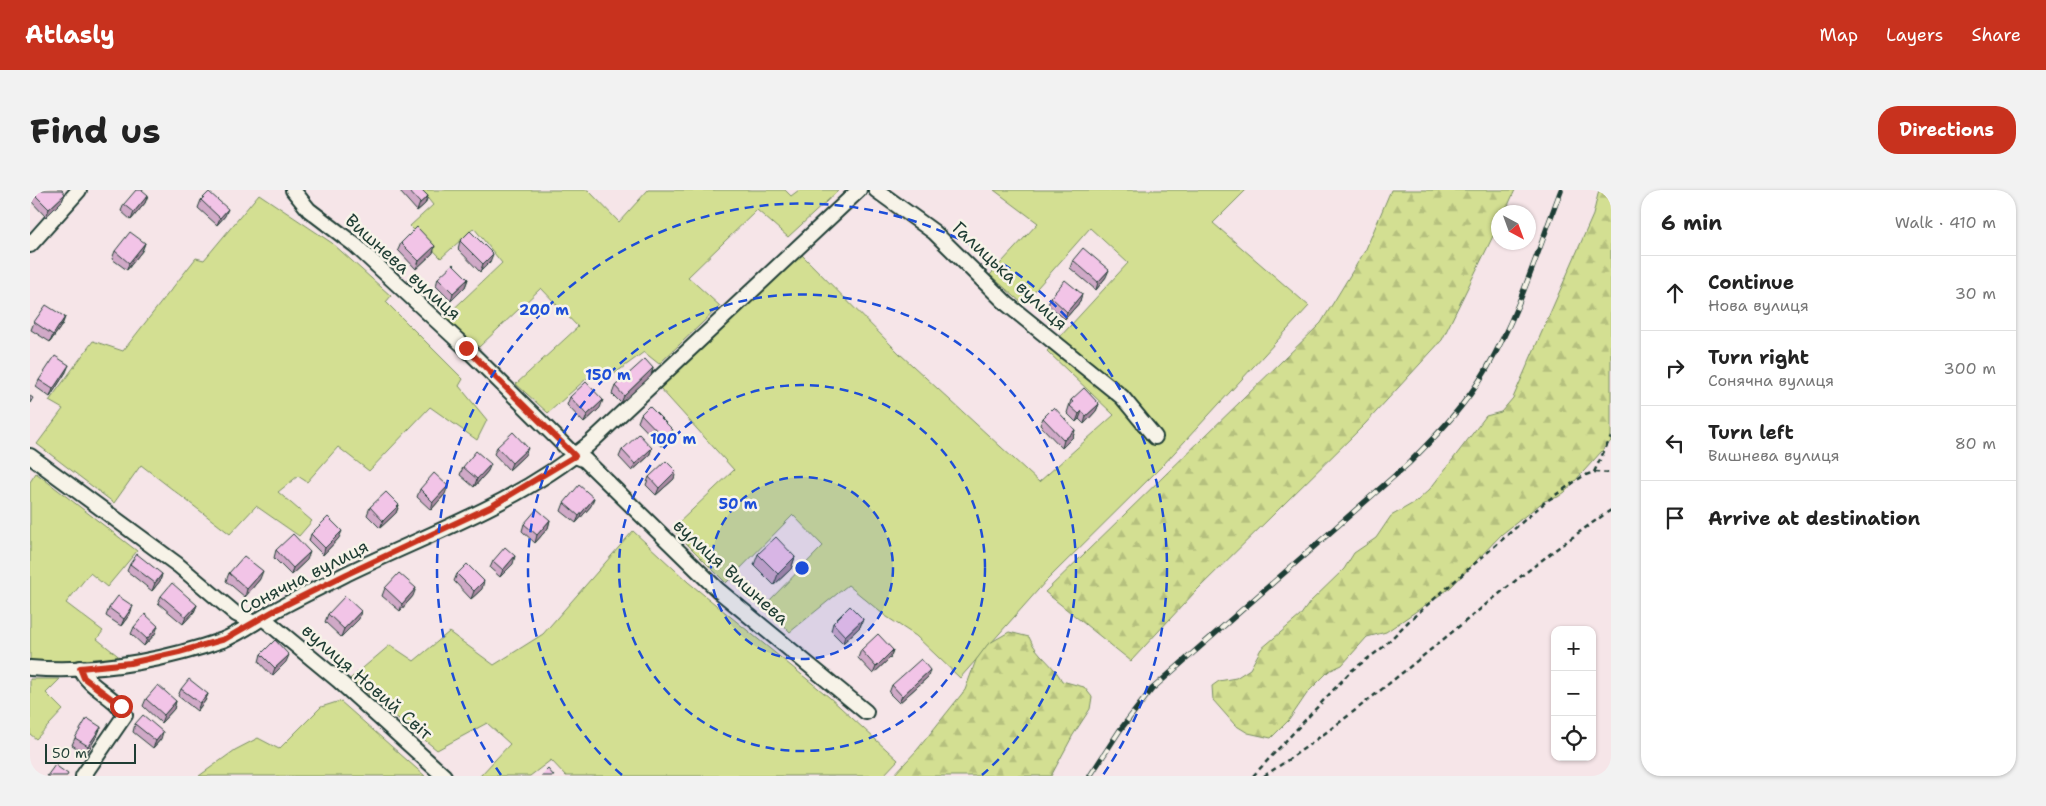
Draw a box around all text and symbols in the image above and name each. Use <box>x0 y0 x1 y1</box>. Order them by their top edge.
text: Atlasly <box>25 19 115 51</box>
text: Map <box>1820 23 1858 47</box>
text: Layers <box>1886 23 1943 47</box>
text: Share <box>1971 23 2021 47</box>
button: Directions <box>1878 106 2016 154</box>
text: Find us <box>30 107 161 154</box>
north arrow <box>1491 205 1536 250</box>
street label: Вишнева вулиця <box>340 209 466 325</box>
text: 6 min <box>1661 209 1722 237</box>
text: Walk · 410 m <box>1895 212 1996 233</box>
street label: Галицька вулиця <box>947 216 1073 336</box>
text: Continue <box>1708 270 1794 295</box>
icon: ahead <box>1661 279 1689 307</box>
text: 30 m <box>1955 283 1996 304</box>
text: Нова вулиця <box>1708 295 1809 316</box>
text: 200 m <box>519 300 569 320</box>
route end <box>455 337 478 360</box>
text: Turn right <box>1708 345 1809 370</box>
icon: right <box>1661 354 1689 382</box>
text: 300 m <box>1944 358 1996 379</box>
text: 150 m <box>585 365 631 385</box>
text: Сонячна вулиця <box>1708 370 1834 391</box>
text: Turn left <box>1708 420 1794 445</box>
text: 100 m <box>650 429 696 449</box>
icon: left <box>1661 429 1689 457</box>
text: 80 m <box>1955 433 1996 454</box>
text: Вишнева вулиця <box>1708 445 1840 466</box>
text: 50 m <box>719 494 758 514</box>
icon: arrive <box>1661 504 1689 532</box>
text: Arrive at destination <box>1708 506 1920 531</box>
street label: вулиця Вишнева <box>668 514 794 630</box>
street label: Сонячна вулиця <box>235 534 373 620</box>
centre of rings <box>793 559 811 577</box>
street label: вулиця Новий Світ <box>297 619 438 746</box>
map controls <box>1551 626 1596 761</box>
button: + <box>1551 626 1596 671</box>
button: − <box>1551 671 1596 716</box>
route start <box>110 695 133 718</box>
button: locate <box>1551 716 1596 761</box>
scale bar <box>45 741 136 764</box>
text: 50 m <box>52 744 87 762</box>

